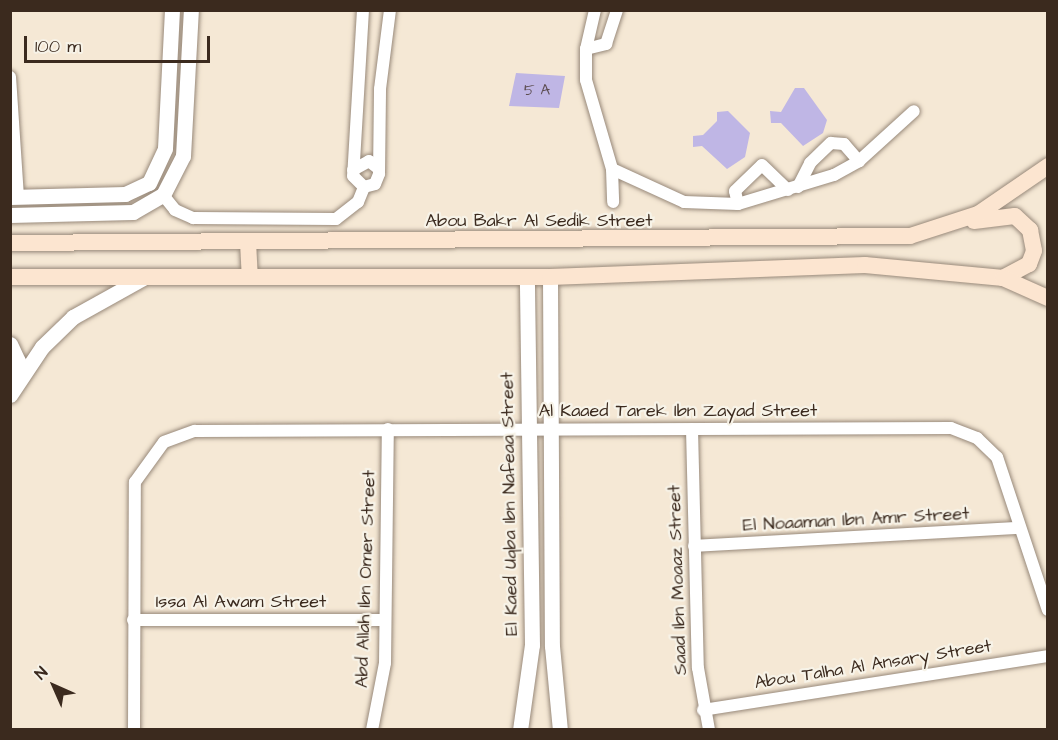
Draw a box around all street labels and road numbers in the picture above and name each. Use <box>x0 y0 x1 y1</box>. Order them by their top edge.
street label: Abou Bakr Al Sedik Street <box>426 210 652 232</box>
street label: El Kaed Uqba Ibn Nafeaa Street <box>497 372 523 636</box>
street label: Al Kaaed Tarek Ibn Zayad Street <box>539 400 817 422</box>
street label: Abd Allah Ibn Omer Street <box>351 470 381 688</box>
street label: Saad Ibn Moaaz Street <box>664 485 692 675</box>
street label: El Noaaman Ibn Amr Street <box>742 503 970 537</box>
street label: Issa Al Awam Street <box>156 591 326 613</box>
street label: Abou Talha Al Ansary Street <box>753 636 993 694</box>

